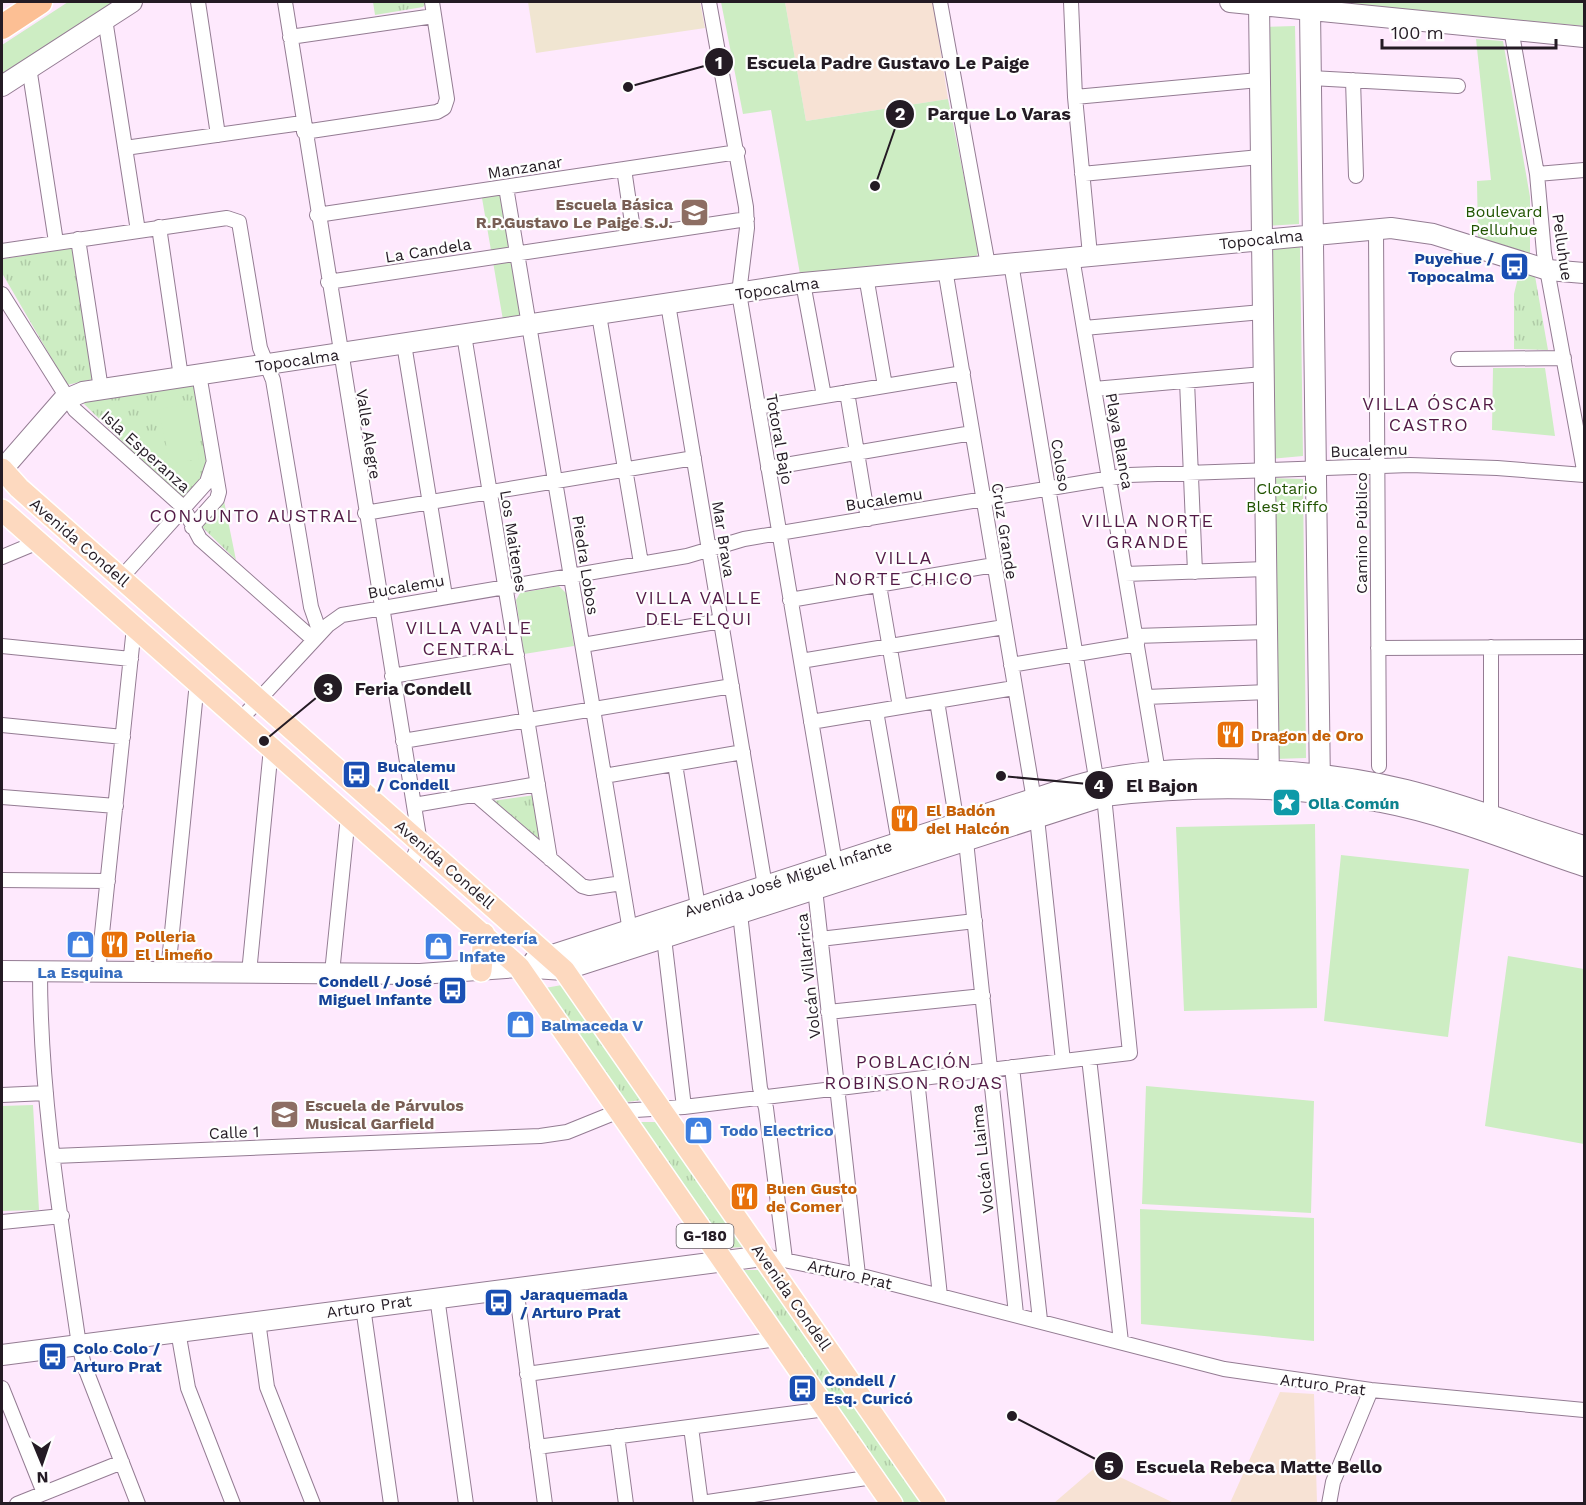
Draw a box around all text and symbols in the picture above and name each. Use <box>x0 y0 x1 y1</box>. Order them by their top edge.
scale bar <box>1382 12 1556 50</box>
text: 100 m <box>1391 22 1444 43</box>
callout: Escuela Padre Gustavo Le Paige <box>704 44 1041 80</box>
text: 1 <box>715 52 723 73</box>
text: Escuela Padre Gustavo Le Paige <box>746 52 1030 73</box>
callout: Parque Lo Varas <box>885 96 1083 132</box>
text: 2 <box>895 103 905 124</box>
text: Parque Lo Varas <box>927 103 1071 124</box>
street label: Manzanar <box>486 152 564 183</box>
place label: Escuela Básica R.P.Gustavo Le Paige S.J. <box>476 195 674 232</box>
school or university icon: Escuela Básica R.P.Gustavo Le Paige S.J. <box>678 197 710 229</box>
park label: Boulevard Pelluhue <box>1465 202 1543 239</box>
street label: Pelluhue <box>1548 212 1577 282</box>
street label: Topocalma <box>1218 226 1304 253</box>
street label: La Candela <box>384 234 472 267</box>
place label: Puyehue / Topocalma <box>1408 249 1495 286</box>
bus stop icon: Puyehue / Topocalma <box>1499 251 1531 283</box>
street label: Topocalma <box>734 273 820 304</box>
street label: Topocalma <box>254 345 340 376</box>
street label: Valle Alegre <box>352 388 385 481</box>
street label: Playa Blanca <box>1102 391 1137 491</box>
street label: Totoral Bajo <box>762 392 797 486</box>
district label: VILLA ÓSCAR CASTRO <box>1362 393 1496 435</box>
street label: Isla Esperanza <box>97 407 194 496</box>
street label: Coloso <box>1047 437 1074 493</box>
street label: Bucalemu <box>1330 440 1408 461</box>
street label: Camino Público <box>1352 472 1371 594</box>
park label: Clotario Blest Riffo <box>1246 479 1328 516</box>
street label: Cruz Grande <box>987 481 1022 581</box>
street label: Bucalemu <box>844 484 924 515</box>
street label: Los Maitenes <box>496 489 531 594</box>
street label: Avenida Condell <box>26 494 133 591</box>
street label: Mar Brava <box>708 500 739 579</box>
district label: CONJUNTO AUSTRAL <box>149 505 359 526</box>
district label: VILLA NORTE GRANDE <box>1082 510 1214 552</box>
street label: Piedra Lobos <box>568 514 603 616</box>
district label: VILLA NORTE CHICO <box>834 547 974 589</box>
street label: Bucalemu <box>366 570 446 603</box>
district label: VILLA VALLE DEL ELQUI <box>635 587 763 629</box>
district label: VILLA VALLE CENTRAL <box>405 617 533 659</box>
callout: Feria Condell <box>313 670 484 706</box>
text: 3 <box>323 678 333 699</box>
text: Feria Condell <box>355 678 471 699</box>
restaurant icon: Dragon de Oro <box>1214 719 1246 751</box>
place label: Dragon de Oro <box>1251 726 1364 745</box>
place label: Bucalemu / Condell <box>377 757 456 794</box>
bus stop icon: Bucalemu / Condell <box>340 759 372 791</box>
callout: El Bajon <box>1084 767 1210 803</box>
text: 4 <box>1093 775 1105 796</box>
text: El Bajon <box>1126 775 1198 796</box>
place icon: Olla Común <box>1271 787 1303 819</box>
place label: Olla Común <box>1308 794 1399 813</box>
place label: El Badón del Halcón <box>926 801 1010 838</box>
restaurant icon: El Badón del Halcón <box>889 803 921 835</box>
street label: Avenida Condell <box>391 816 498 913</box>
street label: Avenida José Miguel Infante <box>682 836 895 921</box>
street label: Volcán Villarrica <box>792 912 825 1039</box>
place label: Polleria El Limeño <box>135 927 213 964</box>
shop icon: La Esquina <box>64 928 96 960</box>
restaurant icon: Polleria El Limeño <box>98 929 130 961</box>
place label: Ferretería Infate <box>459 929 538 966</box>
shop icon: Ferretería Infate <box>422 931 454 963</box>
place label: La Esquina <box>37 963 124 982</box>
place label: Condell / José Miguel Infante <box>318 972 432 1009</box>
bus stop icon: Condell / José Miguel Infante <box>437 974 469 1006</box>
shop icon: Balmaceda V <box>504 1009 536 1041</box>
place label: Balmaceda V <box>541 1016 643 1035</box>
district label: POBLACIÓN ROBINSON ROJAS <box>824 1051 1004 1093</box>
place label: Escuela de Párvulos Musical Garfield <box>305 1096 464 1133</box>
school or university icon: Escuela de Párvulos Musical Garfield <box>268 1098 300 1130</box>
street label: Volcán Llaima <box>967 1103 998 1214</box>
shop icon: Todo Electrico <box>683 1114 715 1146</box>
place label: Todo Electrico <box>720 1121 834 1140</box>
street label: Calle 1 <box>208 1122 260 1143</box>
place label: Buen Gusto de Comer <box>766 1179 858 1216</box>
restaurant icon: Buen Gusto de Comer <box>729 1181 761 1213</box>
road number: G-180 <box>676 1224 734 1248</box>
street label: Avenida Condell <box>748 1240 835 1354</box>
street label: Arturo Prat <box>806 1256 894 1293</box>
place label: Jaraquemada / Arturo Prat <box>520 1285 629 1322</box>
bus stop icon: Jaraquemada / Arturo Prat <box>483 1287 515 1319</box>
street label: Arturo Prat <box>325 1291 413 1322</box>
place label: Colo Colo / Arturo Prat <box>73 1339 162 1376</box>
bus stop icon: Colo Colo / Arturo Prat <box>36 1341 68 1373</box>
street label: Arturo Prat <box>1279 1370 1367 1399</box>
place label: Condell / Esq. Curicó <box>824 1371 913 1408</box>
bus stop icon: Condell / Esq. Curicó <box>787 1373 819 1405</box>
north arrow <box>12 1433 72 1493</box>
callout: Escuela Rebeca Matte Bello <box>1094 1448 1395 1484</box>
text: 5 <box>1104 1456 1114 1477</box>
text: Escuela Rebeca Matte Bello <box>1136 1456 1382 1477</box>
text: N <box>36 1468 49 1487</box>

